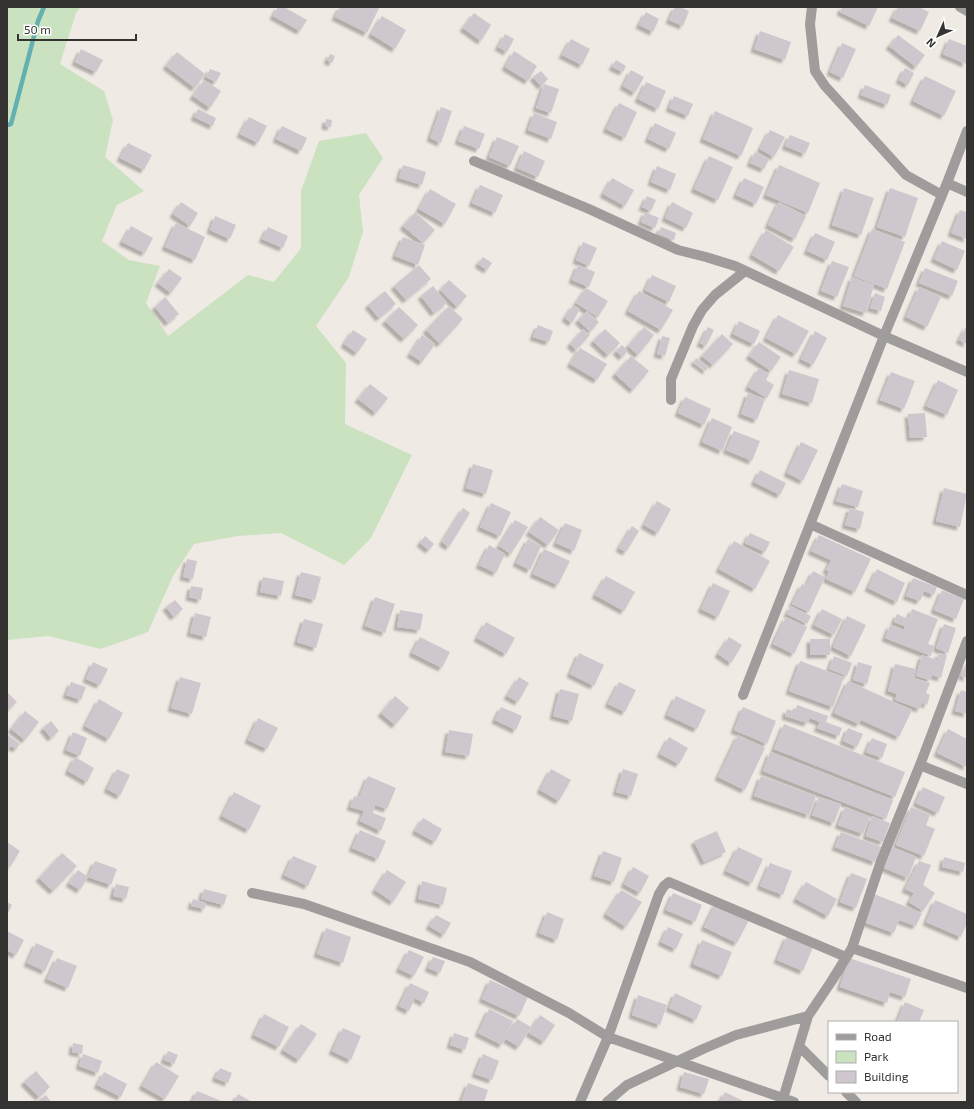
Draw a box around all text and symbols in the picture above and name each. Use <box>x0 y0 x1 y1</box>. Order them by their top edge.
scale bar <box>18 16 136 42</box>
north arrow <box>918 16 958 56</box>
text: 50 m <box>24 22 51 36</box>
text: N <box>923 36 938 51</box>
legend <box>828 1021 958 1093</box>
text: Road <box>864 1029 892 1043</box>
text: Park <box>864 1049 889 1063</box>
text: Building <box>864 1069 909 1083</box>

